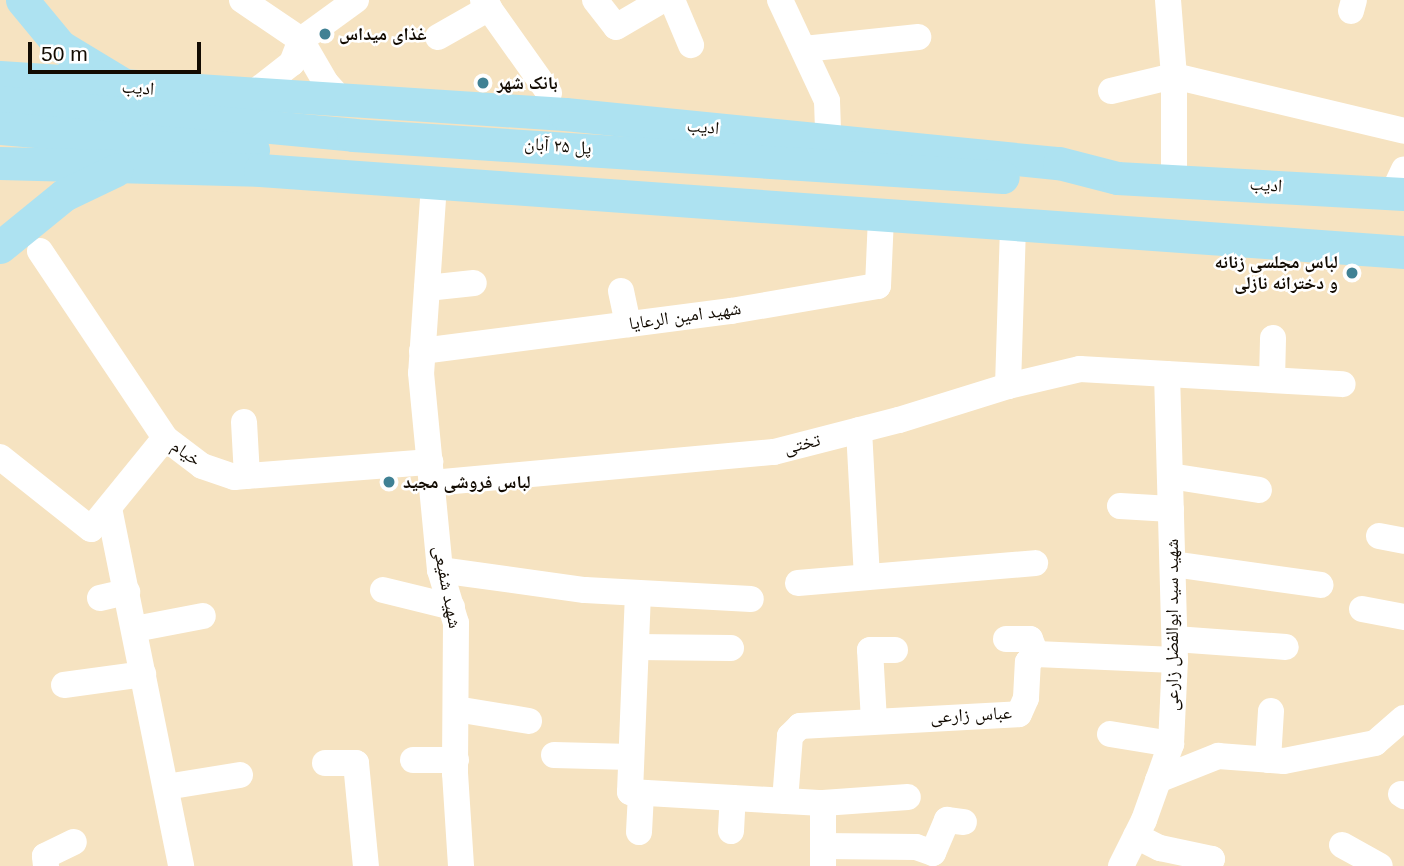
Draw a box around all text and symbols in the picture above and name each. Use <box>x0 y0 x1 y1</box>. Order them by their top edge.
place label: غذای میداس <box>339 23 427 45</box>
marker: غذای میداس <box>317 26 333 42</box>
scale bar <box>32 28 205 72</box>
text: 50 m <box>41 42 88 65</box>
place label: بانک شهر <box>497 72 558 94</box>
marker: بانک شهر <box>475 75 491 91</box>
street label: ادیب <box>121 76 155 100</box>
street label: ادیب <box>686 115 720 139</box>
street label: پل ۲۵ آبان <box>524 133 592 159</box>
street label: ادیب <box>1249 173 1283 197</box>
place label: لباس مجلسی زنانه و دخترانه نازلی <box>1215 252 1338 294</box>
marker: لباس مجلسی زنانه و دخترانه نازلی <box>1344 265 1360 281</box>
street label: شهید امین الرعایا <box>628 297 742 335</box>
street label: تختی <box>781 429 823 459</box>
street label: خیام <box>167 435 205 471</box>
place label: لباس فروشی مجید <box>403 471 531 493</box>
marker: لباس فروشی مجید <box>381 474 397 490</box>
street label: شهید سید ابوالفضل زارعی <box>1161 539 1183 711</box>
street label: شهید شفیعی <box>428 544 466 630</box>
street label: عباس زارعی <box>930 702 1012 728</box>

